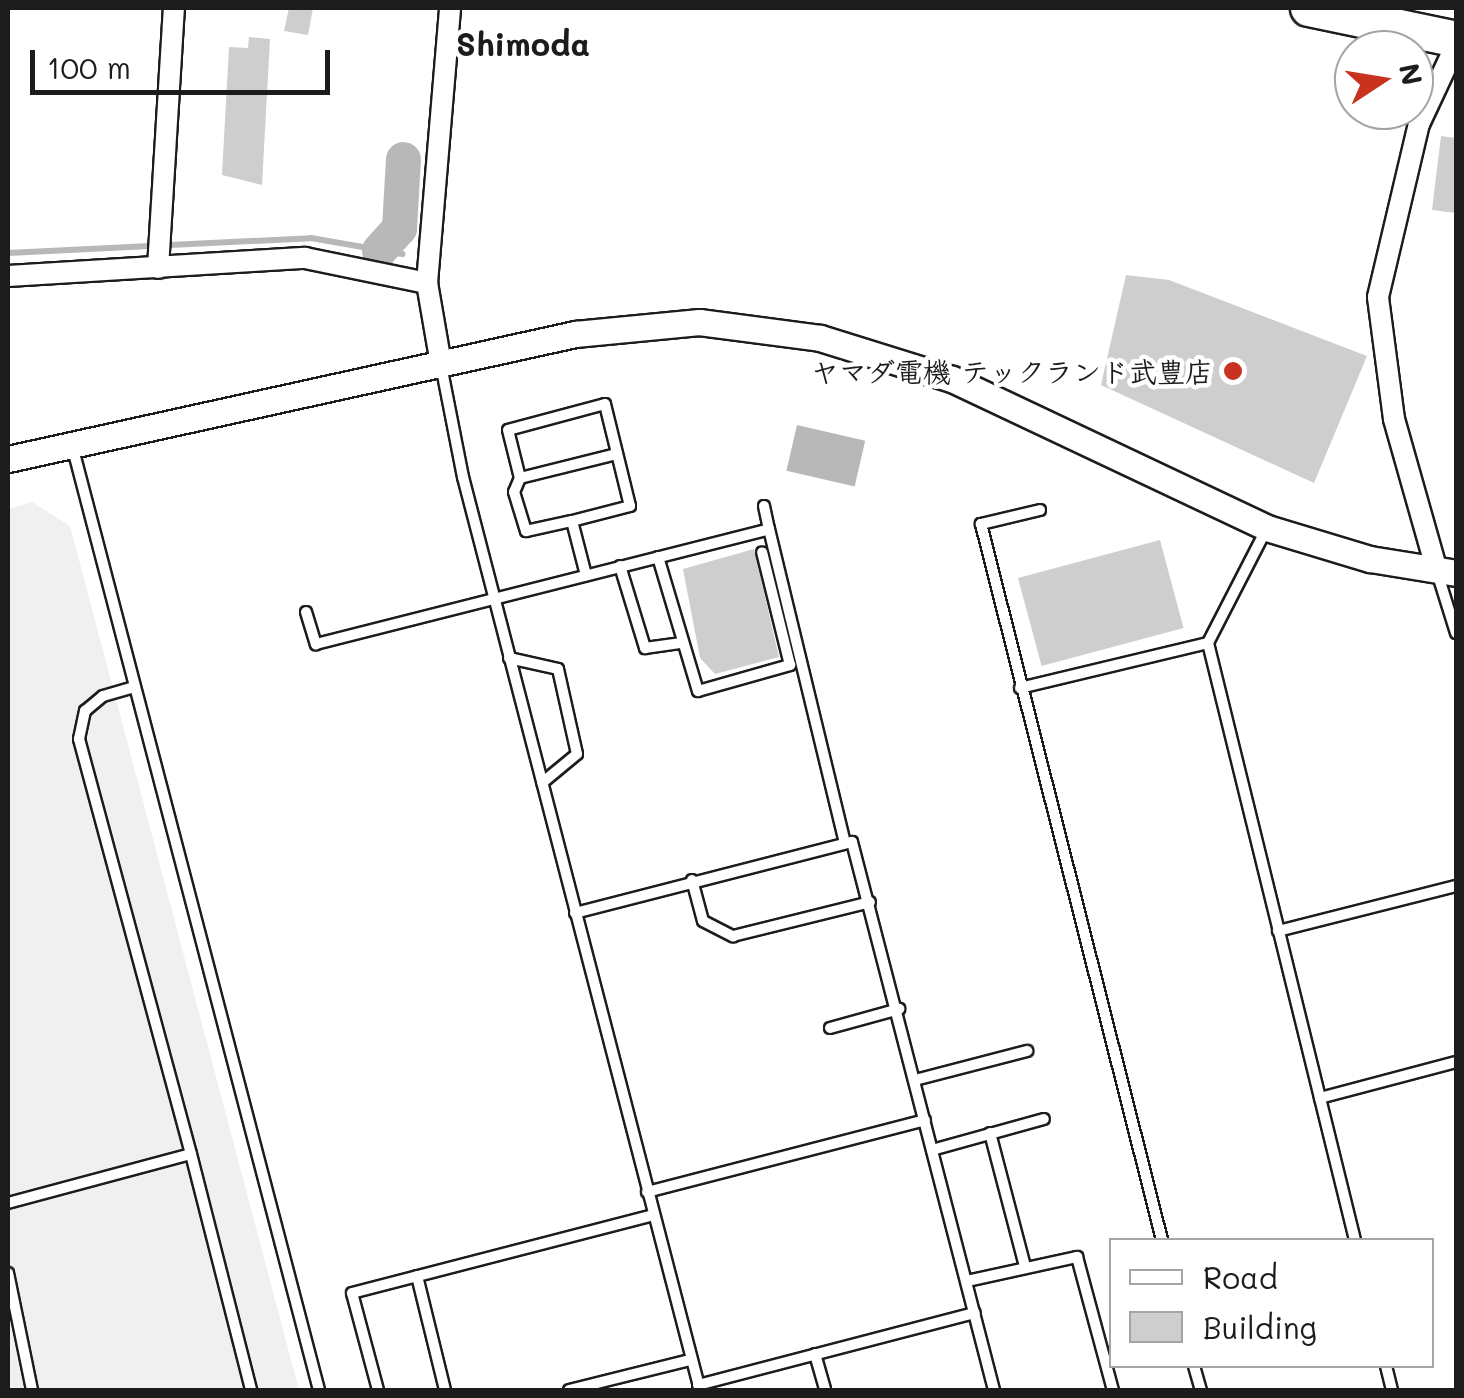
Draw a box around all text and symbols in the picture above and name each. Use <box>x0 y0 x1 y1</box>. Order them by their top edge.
district label: Shimoda <box>456 24 590 62</box>
scale bar <box>35 30 335 92</box>
north arrow <box>1334 30 1434 130</box>
text: 100 m <box>47 47 131 87</box>
text: N <box>1392 60 1431 88</box>
place label: ヤマダ電機 テックランド武豊店 <box>811 354 1213 388</box>
marker: ヤマダ電機 テックランド武豊店 <box>1222 360 1244 382</box>
legend <box>1109 1238 1434 1368</box>
text: Road <box>1203 1257 1278 1297</box>
text: Building <box>1203 1307 1317 1347</box>

